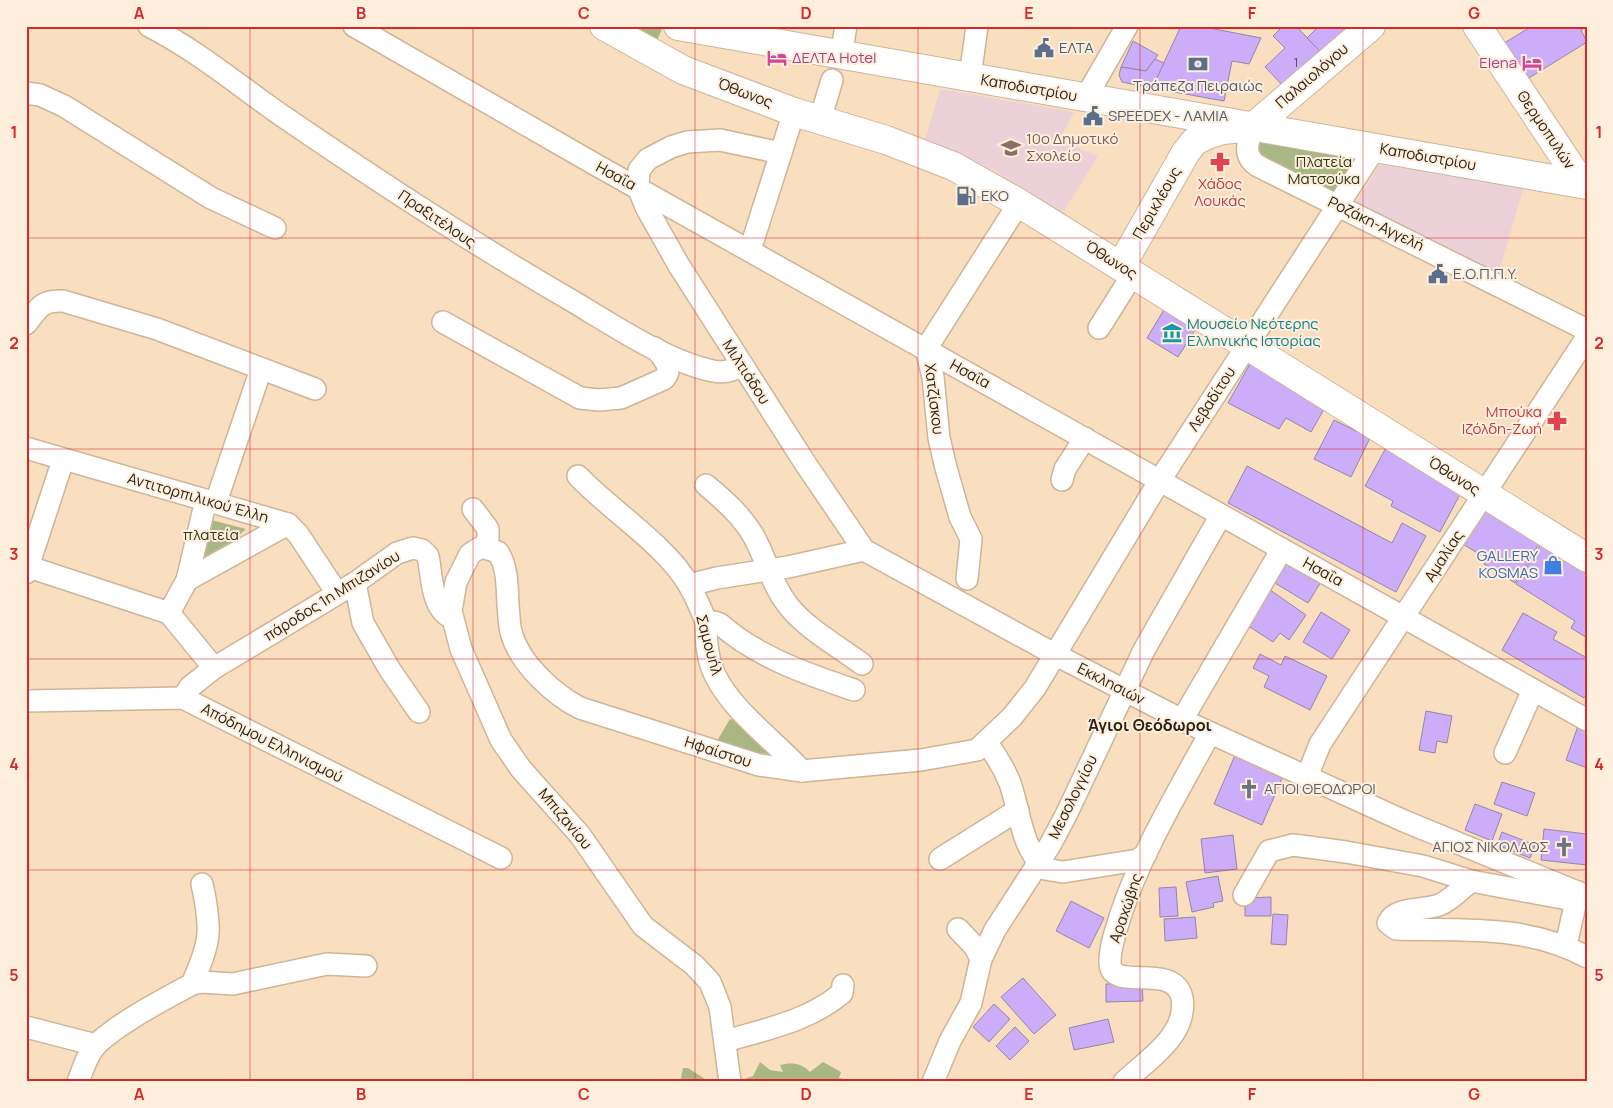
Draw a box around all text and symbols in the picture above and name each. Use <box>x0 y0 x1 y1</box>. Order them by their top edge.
text: A <box>134 2 145 24</box>
text: B <box>356 2 366 24</box>
text: C <box>578 2 590 24</box>
text: D <box>800 2 812 24</box>
text: E <box>1024 2 1034 24</box>
text: F <box>1248 2 1257 24</box>
text: G <box>1468 2 1480 24</box>
public building icon: ΕΛΤΑ <box>1033 37 1055 59</box>
place label: ΕΛΤΑ <box>1059 37 1094 58</box>
street label: Παλαιολόγου <box>1271 38 1353 113</box>
hotel icon: ΔΕΛΤΑ Hotel <box>766 47 788 69</box>
place label: ΔΕΛΤΑ Hotel <box>792 47 876 68</box>
place label: Elena <box>1479 52 1517 73</box>
hotel icon: Elena <box>1521 52 1543 74</box>
bank icon: Τράπεζα Πειραιώς <box>1187 53 1209 75</box>
house number: 1 <box>1294 54 1298 71</box>
street label: Καποδιστρίου <box>979 69 1079 106</box>
street label: Όθωνος <box>714 72 776 113</box>
place label: Τράπεζα Πειραιώς <box>1133 75 1263 96</box>
street label: Θερμοπυλών <box>1512 86 1581 173</box>
public building icon: SPEEDEX - ΛΑΜΙΑ <box>1082 105 1104 127</box>
place label: SPEEDEX - ΛΑΜΙΑ <box>1108 105 1229 126</box>
text: 1 <box>10 121 18 143</box>
text: 1 <box>1595 121 1603 143</box>
place label: 10ο Δημοτικό Σχολείο <box>1026 128 1118 166</box>
school or university icon: 10ο Δημοτικό Σχολείο <box>1000 137 1022 159</box>
street label: Καποδιστρίου <box>1378 138 1478 175</box>
pharmacy icon: Χάδος Λουκάς <box>1209 151 1231 173</box>
park label: Πλατεία Ματσούκα <box>1288 151 1360 189</box>
street label: Ησαΐα <box>592 156 640 195</box>
street label: Περικλέους <box>1127 163 1186 243</box>
place label: Χάδος Λουκάς <box>1194 173 1246 211</box>
street label: Πραξιτέλους <box>394 185 480 252</box>
fuel station icon: EKO <box>955 185 977 207</box>
place label: EKO <box>981 185 1009 206</box>
street label: Ροζάκη-Αγγελή <box>1325 191 1428 256</box>
street label: Όθωνος <box>1081 235 1141 284</box>
public building icon: Ε.Ο.Π.Π.Υ. <box>1427 263 1449 285</box>
place label: Ε.Ο.Π.Π.Υ. <box>1453 263 1518 284</box>
place label: Μουσείο Νεότερης Ελληνικής Ιστορίας <box>1187 313 1321 351</box>
museum icon: Μουσείο Νεότερης Ελληνικής Ιστορίας <box>1161 322 1183 344</box>
text: 2 <box>9 332 19 354</box>
text: 2 <box>1594 332 1604 354</box>
street label: Μιλτιάδου <box>718 335 775 408</box>
street label: Ησαΐα <box>946 354 994 393</box>
street label: Χατζίσκου <box>920 362 949 436</box>
street label: Λεβαδίτου <box>1183 362 1240 435</box>
place label: Μπούκα Ιζόλδη-Ζωή <box>1462 401 1542 439</box>
pharmacy icon: Μπούκα Ιζόλδη-Ζωή <box>1546 410 1568 432</box>
street label: Όθωνος <box>1424 451 1484 500</box>
street label: Αντιτορπιλικού Έλλη <box>125 467 271 528</box>
park label: πλατεία <box>183 524 239 545</box>
street label: Αμαλίας <box>1419 526 1468 586</box>
text: 3 <box>9 543 19 565</box>
text: 3 <box>1594 543 1604 565</box>
street label: πάροδος 1η Μπιζανίου <box>260 545 404 646</box>
place label: GALLERY KOSMAS <box>1477 545 1539 583</box>
street label: Ησαΐα <box>1299 552 1347 591</box>
shop icon: GALLERY KOSMAS <box>1542 554 1564 576</box>
street label: Σαμουήλ <box>691 612 728 678</box>
street label: Εκκλησιών <box>1074 658 1149 710</box>
street label: Απόδημου Ελληνισμού <box>198 698 347 787</box>
district label: Άγιοι Θεόδωροι <box>1088 714 1212 736</box>
street label: Ηφαίστου <box>682 731 754 772</box>
street label: Μεσολογγίου <box>1043 751 1102 842</box>
text: 4 <box>9 753 19 775</box>
text: 4 <box>1594 753 1604 775</box>
church icon: ΑΓΙΟΙ ΘΕΟΔΩΡΟΙ <box>1238 778 1260 800</box>
place label: ΑΓΙΟΙ ΘΕΟΔΩΡΟΙ <box>1264 778 1376 799</box>
street label: Μπιζανίου <box>534 784 597 854</box>
place label: ΑΓΙΟΣ ΝΙΚΟΛΑΟΣ <box>1432 836 1549 857</box>
church icon: ΑΓΙΟΣ ΝΙΚΟΛΑΟΣ <box>1553 836 1575 858</box>
street label: Αραχώβης <box>1104 870 1147 946</box>
text: 5 <box>9 964 19 986</box>
text: 5 <box>1594 964 1604 986</box>
text: A <box>134 1083 145 1105</box>
text: B <box>356 1083 366 1105</box>
text: C <box>578 1083 590 1105</box>
text: D <box>800 1083 812 1105</box>
text: E <box>1024 1083 1034 1105</box>
text: F <box>1248 1083 1257 1105</box>
text: G <box>1468 1083 1480 1105</box>

